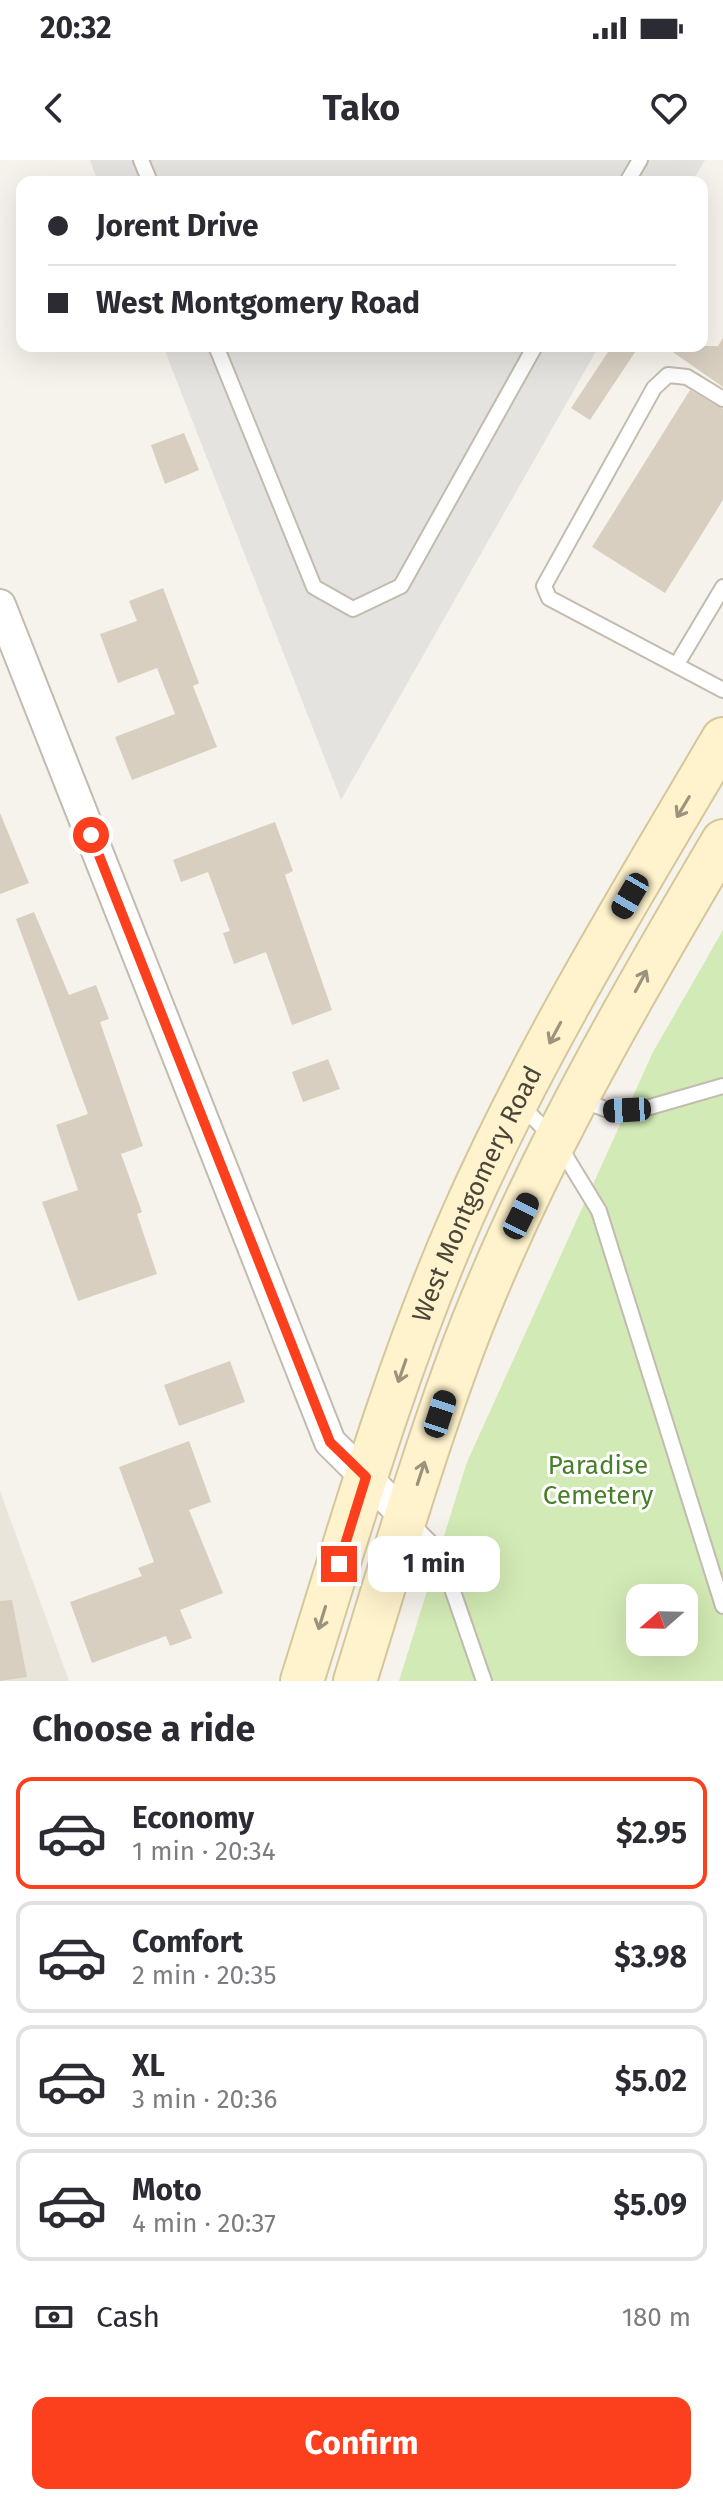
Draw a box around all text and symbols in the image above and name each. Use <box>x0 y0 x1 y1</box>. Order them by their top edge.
text: 20:32 <box>40 10 112 46</box>
icon: back <box>32 86 76 130</box>
text: Tako <box>323 86 400 130</box>
icon: heart <box>647 86 691 130</box>
text: Jorent Drive <box>96 208 258 244</box>
text: West Montgomery Road <box>96 285 420 321</box>
one-way arrow <box>675 795 691 818</box>
route start <box>73 817 109 853</box>
car <box>608 869 652 923</box>
one-way arrow <box>633 970 649 993</box>
one-way arrow <box>546 1020 562 1044</box>
street label: West Montgomery Road <box>405 1061 548 1326</box>
car <box>602 1097 652 1123</box>
car <box>500 1189 542 1243</box>
one-way arrow <box>394 1358 409 1383</box>
car <box>421 1387 459 1441</box>
park label: Paradise Cemetery <box>543 1450 654 1511</box>
one-way arrow <box>414 1461 429 1486</box>
callout: 1 min <box>367 1536 499 1592</box>
route end <box>321 1546 357 1582</box>
text: 1 min <box>403 1548 465 1579</box>
north arrow <box>626 1584 698 1656</box>
map controls <box>626 1584 698 1656</box>
one-way arrow <box>313 1606 328 1631</box>
text: Choose a ride <box>32 1707 255 1751</box>
icon: car <box>36 1797 108 1869</box>
text: Economy <box>132 1800 254 1836</box>
text: $2.95 <box>616 1815 687 1851</box>
text: 1 min · 20:34 <box>132 1836 276 1867</box>
icon: car <box>36 1921 108 1993</box>
text: Comfort <box>132 1924 243 1960</box>
text: $3.98 <box>614 1939 687 1975</box>
text: 2 min · 20:35 <box>132 1960 276 1991</box>
icon: car <box>36 2045 108 2117</box>
text: XL <box>132 2048 165 2084</box>
text: $5.02 <box>615 2063 687 2099</box>
text: 3 min · 20:36 <box>132 2084 277 2115</box>
icon: car <box>36 2169 108 2241</box>
text: Moto <box>132 2172 202 2208</box>
text: $5.09 <box>614 2187 687 2223</box>
text: 4 min · 20:37 <box>132 2208 276 2239</box>
icon: cash <box>32 2295 76 2339</box>
text: Cash <box>96 2299 160 2335</box>
text: 180 m <box>622 2302 691 2333</box>
button: Confirm <box>32 2397 691 2489</box>

